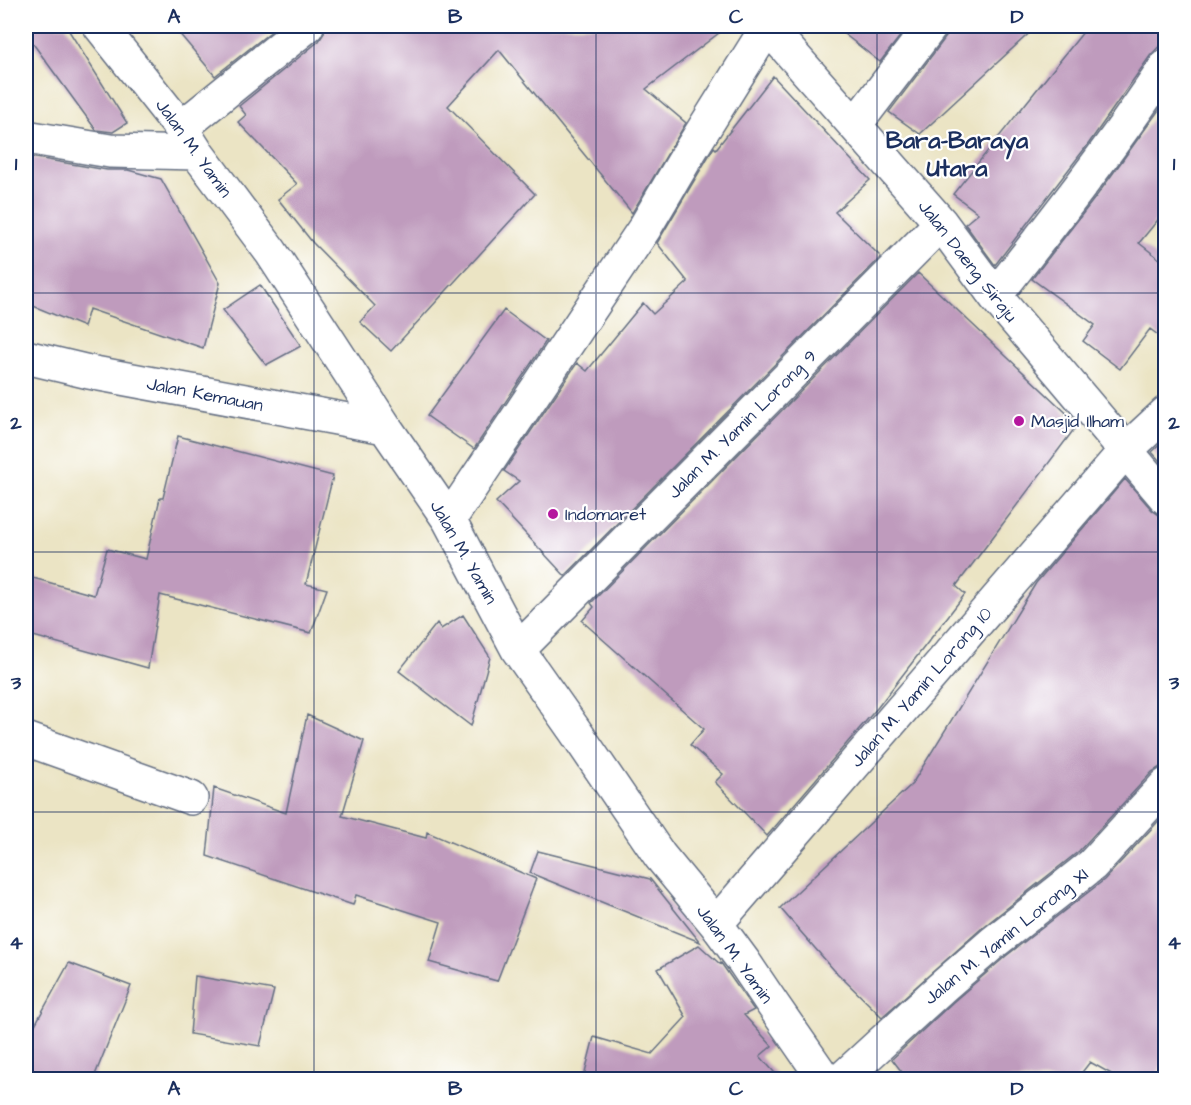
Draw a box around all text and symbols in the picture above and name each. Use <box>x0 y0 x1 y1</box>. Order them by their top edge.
text: A <box>168 3 181 31</box>
text: B <box>448 3 463 31</box>
text: C <box>729 3 744 31</box>
text: D <box>1011 3 1024 31</box>
street label: Jalan M. Yamin <box>149 94 238 203</box>
district label: Bara-Baraya Utara <box>886 124 1029 186</box>
text: 1 <box>15 150 18 178</box>
text: 1 <box>1173 150 1176 178</box>
street label: Jalan Daeng Siraju <box>911 195 1023 328</box>
street label: Jalan M. Yamin Lorong 9 <box>662 344 823 505</box>
street label: Jalan Kemauan <box>145 371 265 418</box>
text: 2 <box>9 409 22 437</box>
place label: Masjid Ilham <box>1031 409 1124 434</box>
text: 2 <box>1167 409 1180 437</box>
marker: Masjid Ilham <box>1012 414 1026 428</box>
street label: Jalan M. Yamin <box>424 496 503 609</box>
place label: Indomaret <box>565 502 647 527</box>
marker: Indomaret <box>546 507 560 521</box>
street label: Jalan M. Yamin Lorong 10 <box>845 602 999 774</box>
text: 3 <box>10 669 22 697</box>
text: 3 <box>1168 669 1180 697</box>
street label: Jalan M. Yamin Lorong XI <box>919 862 1094 1011</box>
street label: Jalan M. Yamin <box>690 900 779 1009</box>
text: 4 <box>9 929 23 957</box>
text: 4 <box>1167 929 1181 957</box>
text: A <box>168 1075 181 1103</box>
text: B <box>448 1075 463 1103</box>
text: C <box>729 1075 744 1103</box>
text: D <box>1011 1075 1024 1103</box>

